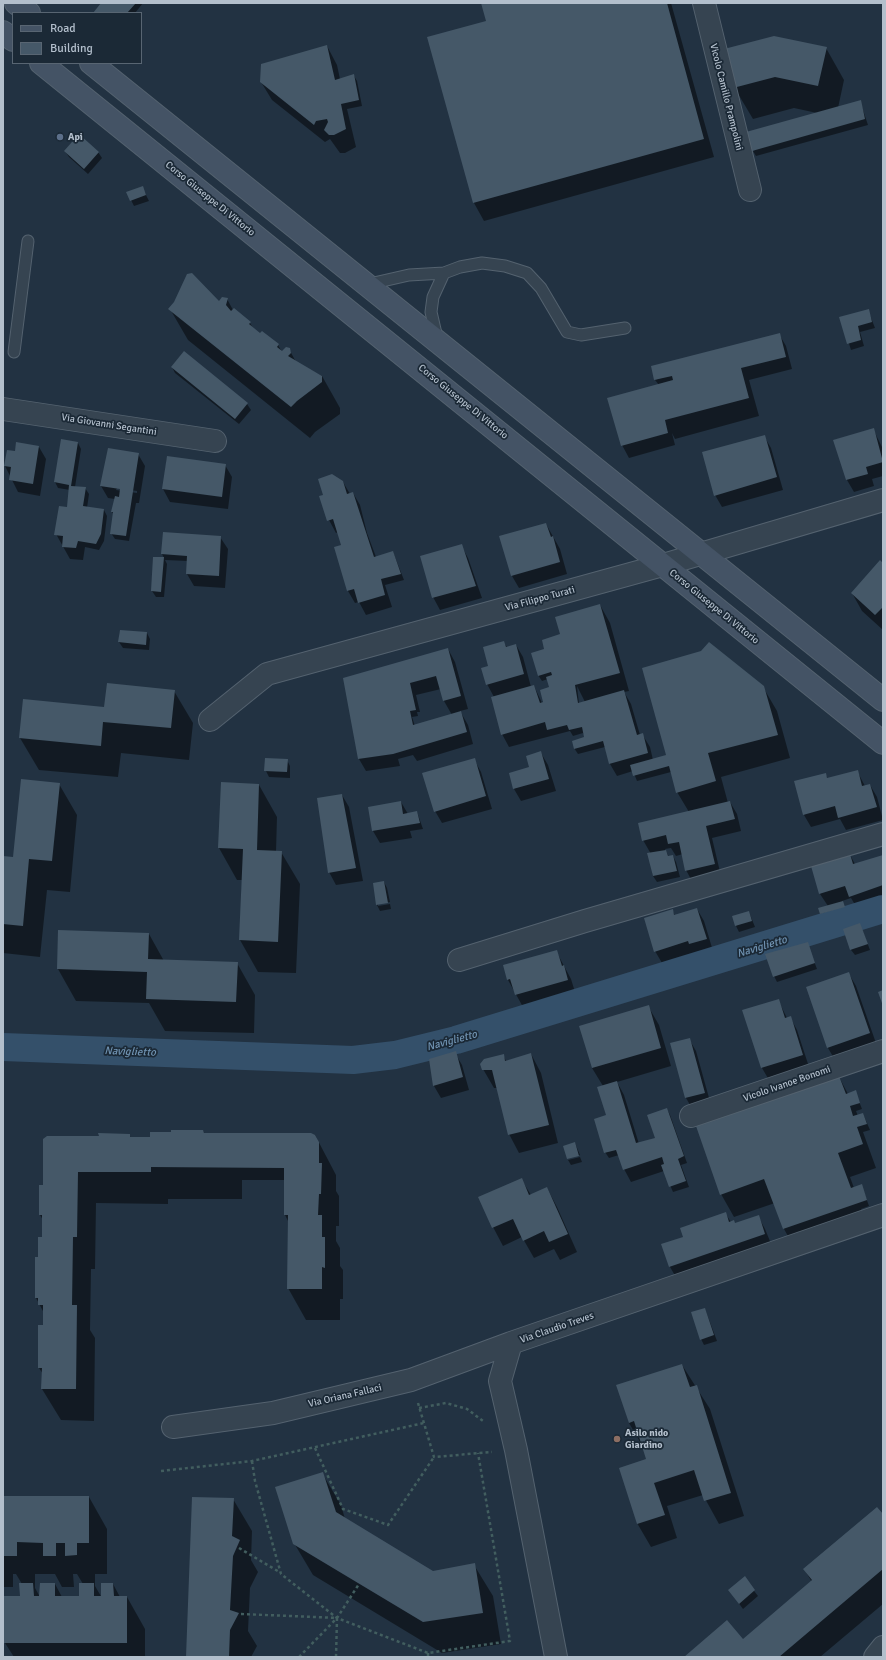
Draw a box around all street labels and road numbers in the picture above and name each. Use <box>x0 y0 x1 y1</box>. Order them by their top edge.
street label: Vicolo Camillo Prampolini <box>707 42 745 152</box>
street label: Corso Giuseppe Di Vittorio <box>163 159 257 239</box>
street label: Corso Giuseppe Di Vittorio <box>416 362 510 442</box>
street label: Via Giovanni Segantini <box>61 412 157 438</box>
street label: Corso Giuseppe Di Vittorio <box>667 567 761 647</box>
street label: Via Filippo Turati <box>504 584 576 614</box>
street label: Vicolo Ivanoe Bonomi <box>742 1063 832 1105</box>
street label: Via Claudio Treves <box>519 1310 595 1346</box>
street label: Via Oriana Fallaci <box>307 1382 383 1410</box>

